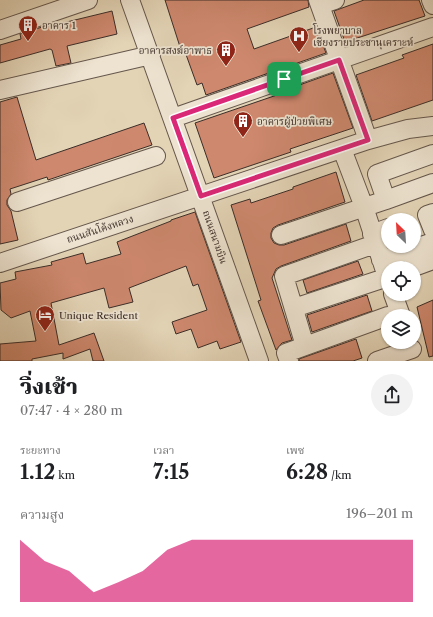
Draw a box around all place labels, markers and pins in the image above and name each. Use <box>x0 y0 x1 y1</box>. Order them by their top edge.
building icon: อาคาร 1 <box>17 14 39 42</box>
place label: อาคาร 1 <box>42 19 77 32</box>
place label: โรงพยาบาล เชียงรายประชานุเคราะห์ <box>312 23 413 50</box>
hospital icon: โรงพยาบาล เชียงรายประชานุเคราะห์ <box>288 25 310 53</box>
building icon: อาคารสงฆ์อาพาธ <box>215 39 237 67</box>
place label: อาคารสงฆ์อาพาธ <box>139 44 212 57</box>
pin <box>267 62 301 96</box>
building icon: อาคารผู้ป่วยพิเศษ <box>232 110 254 138</box>
place label: อาคารผู้ป่วยพิเศษ <box>257 115 332 128</box>
hotel icon: Unique Resident <box>34 304 56 332</box>
place label: Unique Resident <box>59 309 138 322</box>

